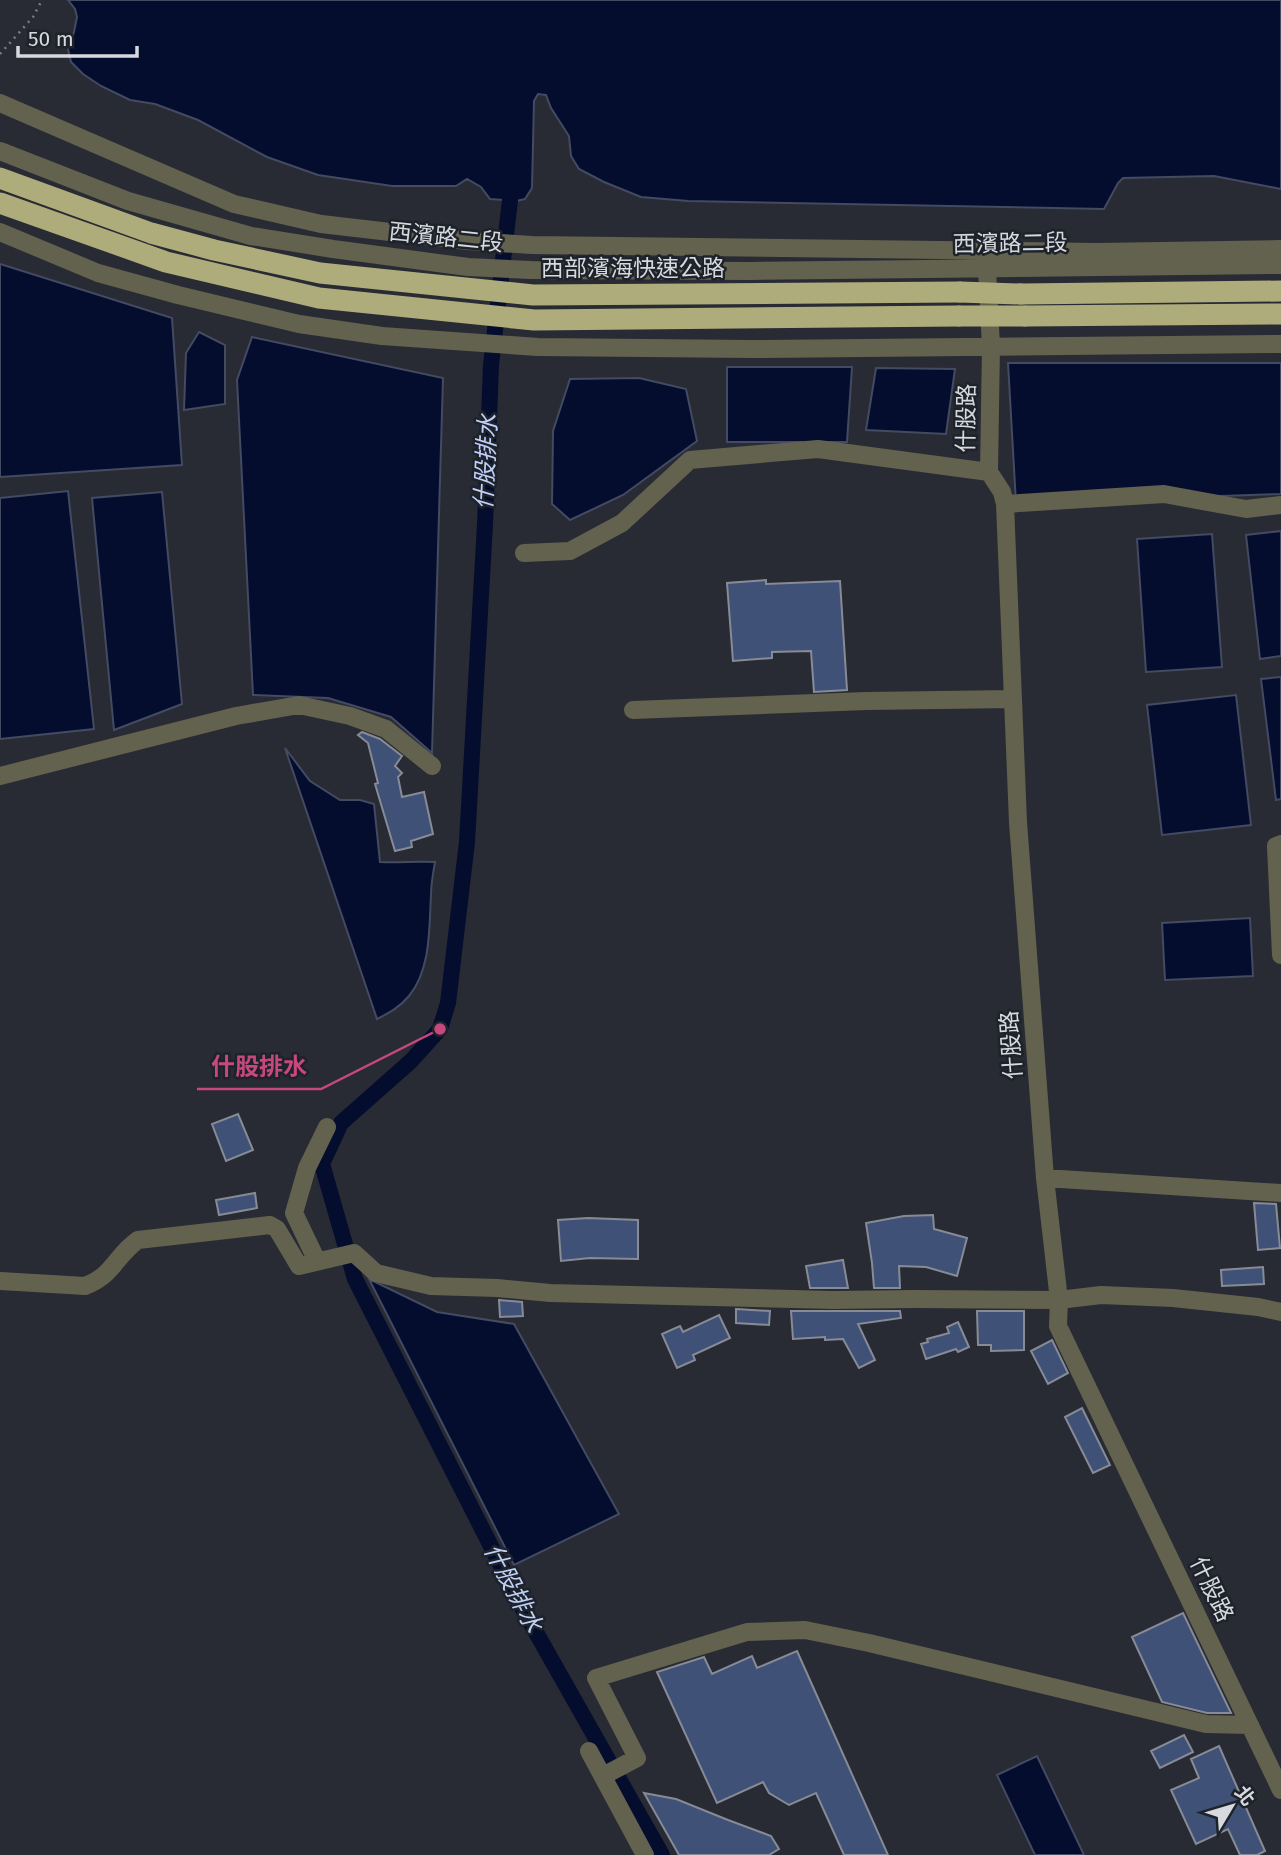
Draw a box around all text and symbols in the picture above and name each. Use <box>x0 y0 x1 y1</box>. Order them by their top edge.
scale bar <box>18 14 136 58</box>
text: 50 m <box>28 26 74 52</box>
street label: 西濱路二段 <box>387 217 505 257</box>
street label: 西濱路二段 <box>952 228 1068 258</box>
street label: 西部濱海快速公路 <box>541 254 725 282</box>
street label: 什股路 <box>951 383 981 453</box>
water label: 什股排水 <box>470 412 503 511</box>
street label: 什股路 <box>995 1010 1027 1080</box>
callout: 什股排水 <box>197 1044 321 1089</box>
text: 什股排水 <box>211 1053 307 1081</box>
water label: 什股排水 <box>478 1539 548 1638</box>
street label: 什股路 <box>1184 1552 1240 1626</box>
north arrow <box>1197 1771 1267 1841</box>
text: 北 <box>1230 1781 1260 1810</box>

